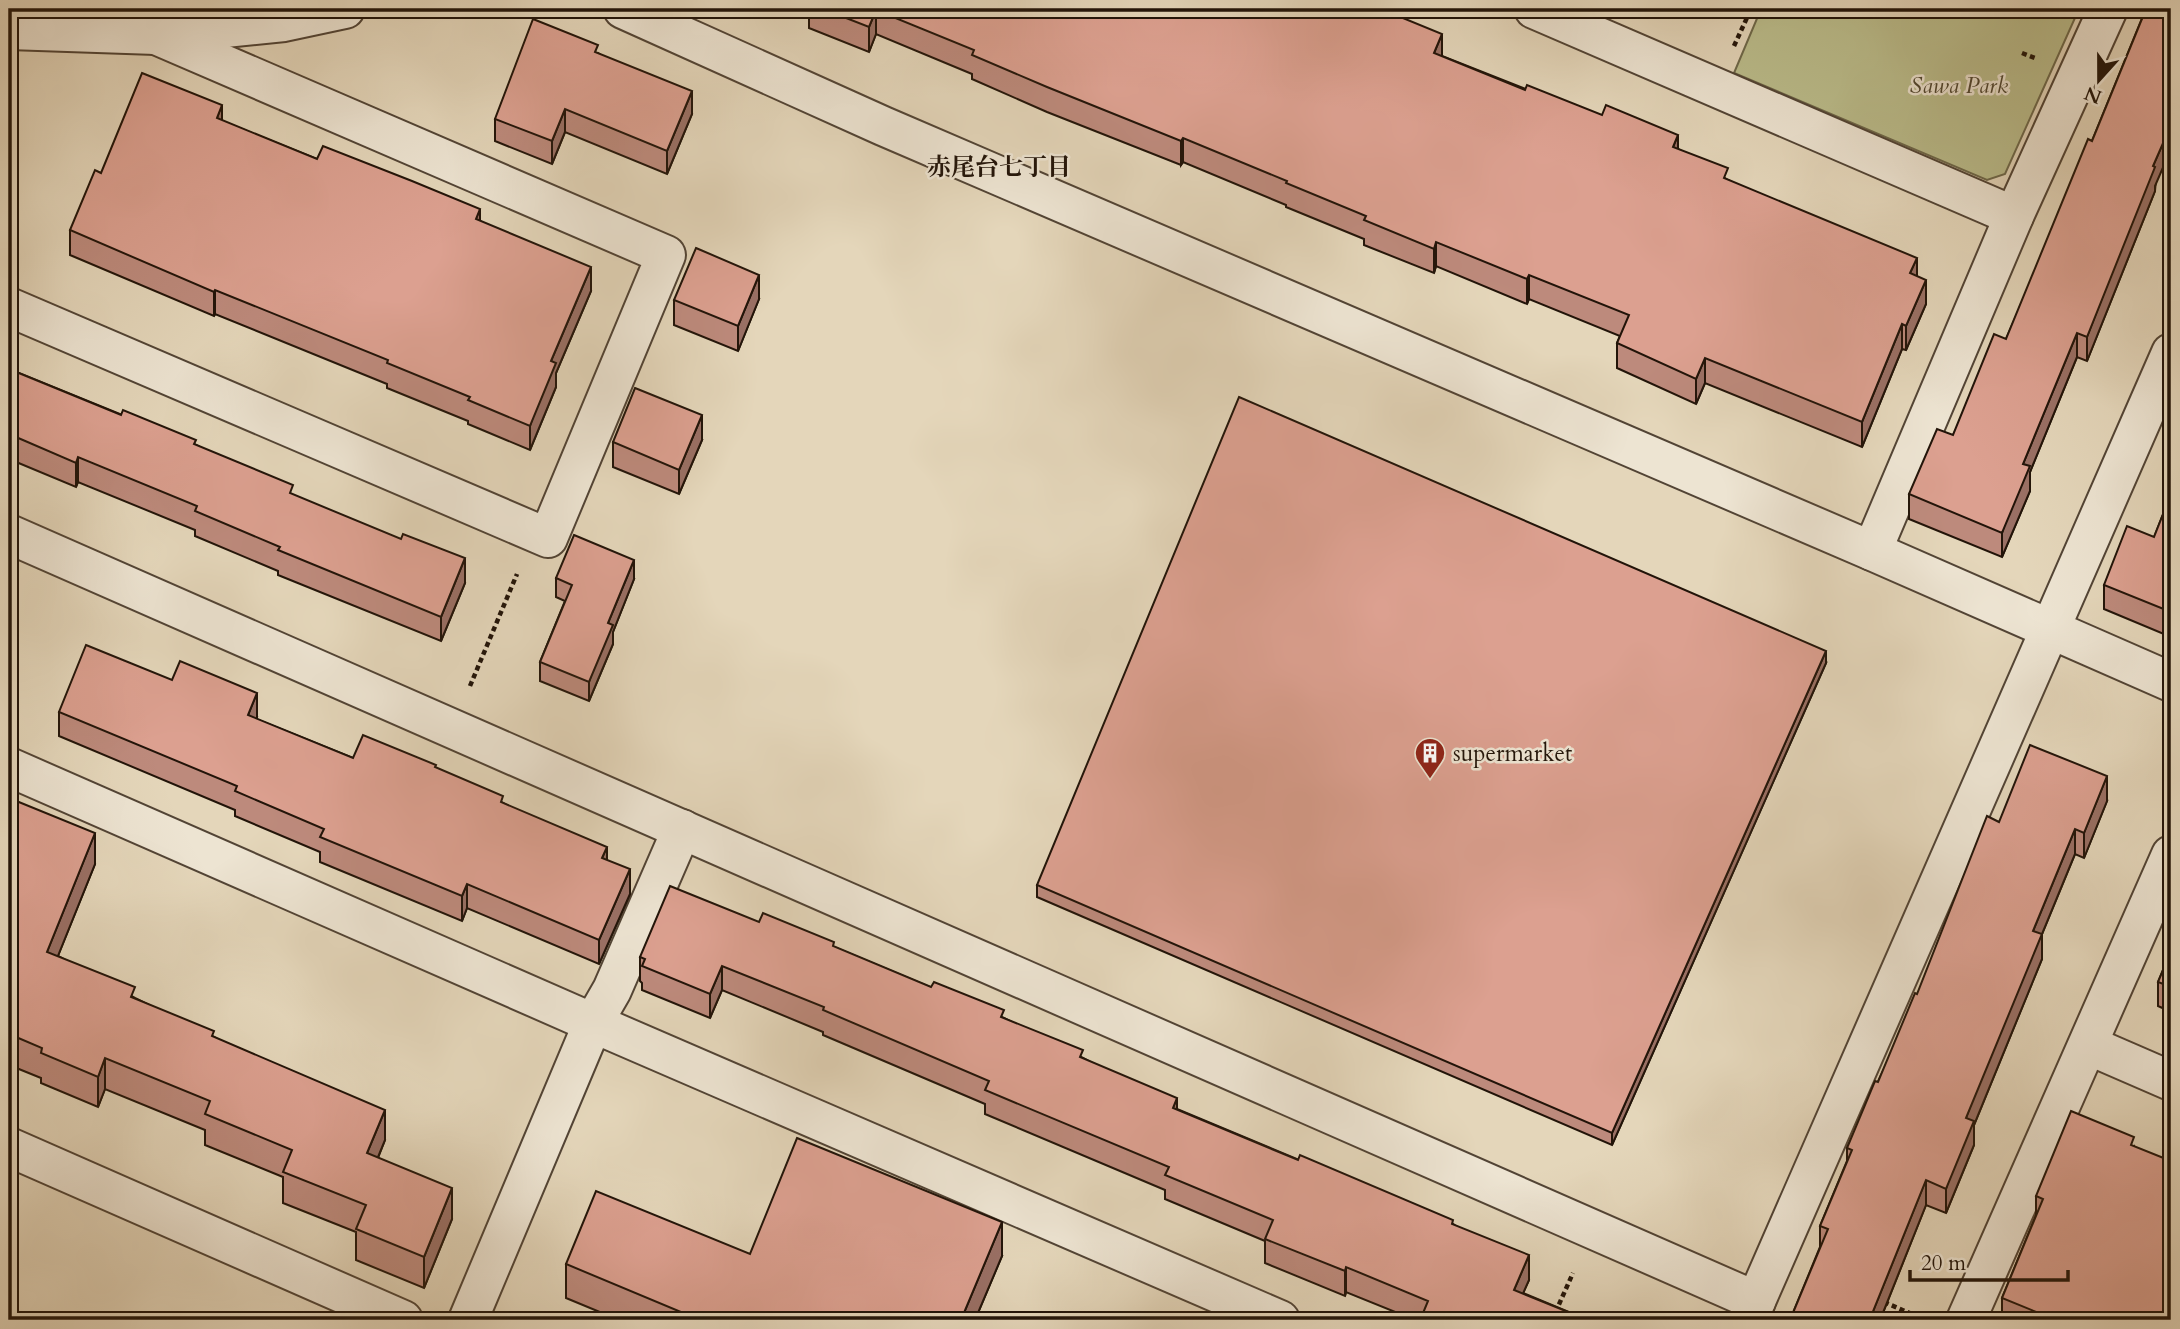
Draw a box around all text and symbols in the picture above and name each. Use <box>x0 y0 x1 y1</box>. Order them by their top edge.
north arrow <box>2064 46 2134 116</box>
park label: Sawa Park <box>1910 70 2009 101</box>
text: N <box>2080 80 2106 110</box>
district label: 赤尾台七丁目 <box>927 151 1071 184</box>
building icon: supermarket <box>1413 736 1447 780</box>
place label: supermarket <box>1453 738 1572 769</box>
scale bar <box>1910 1238 2068 1282</box>
text: 20 m <box>1921 1249 1966 1278</box>

